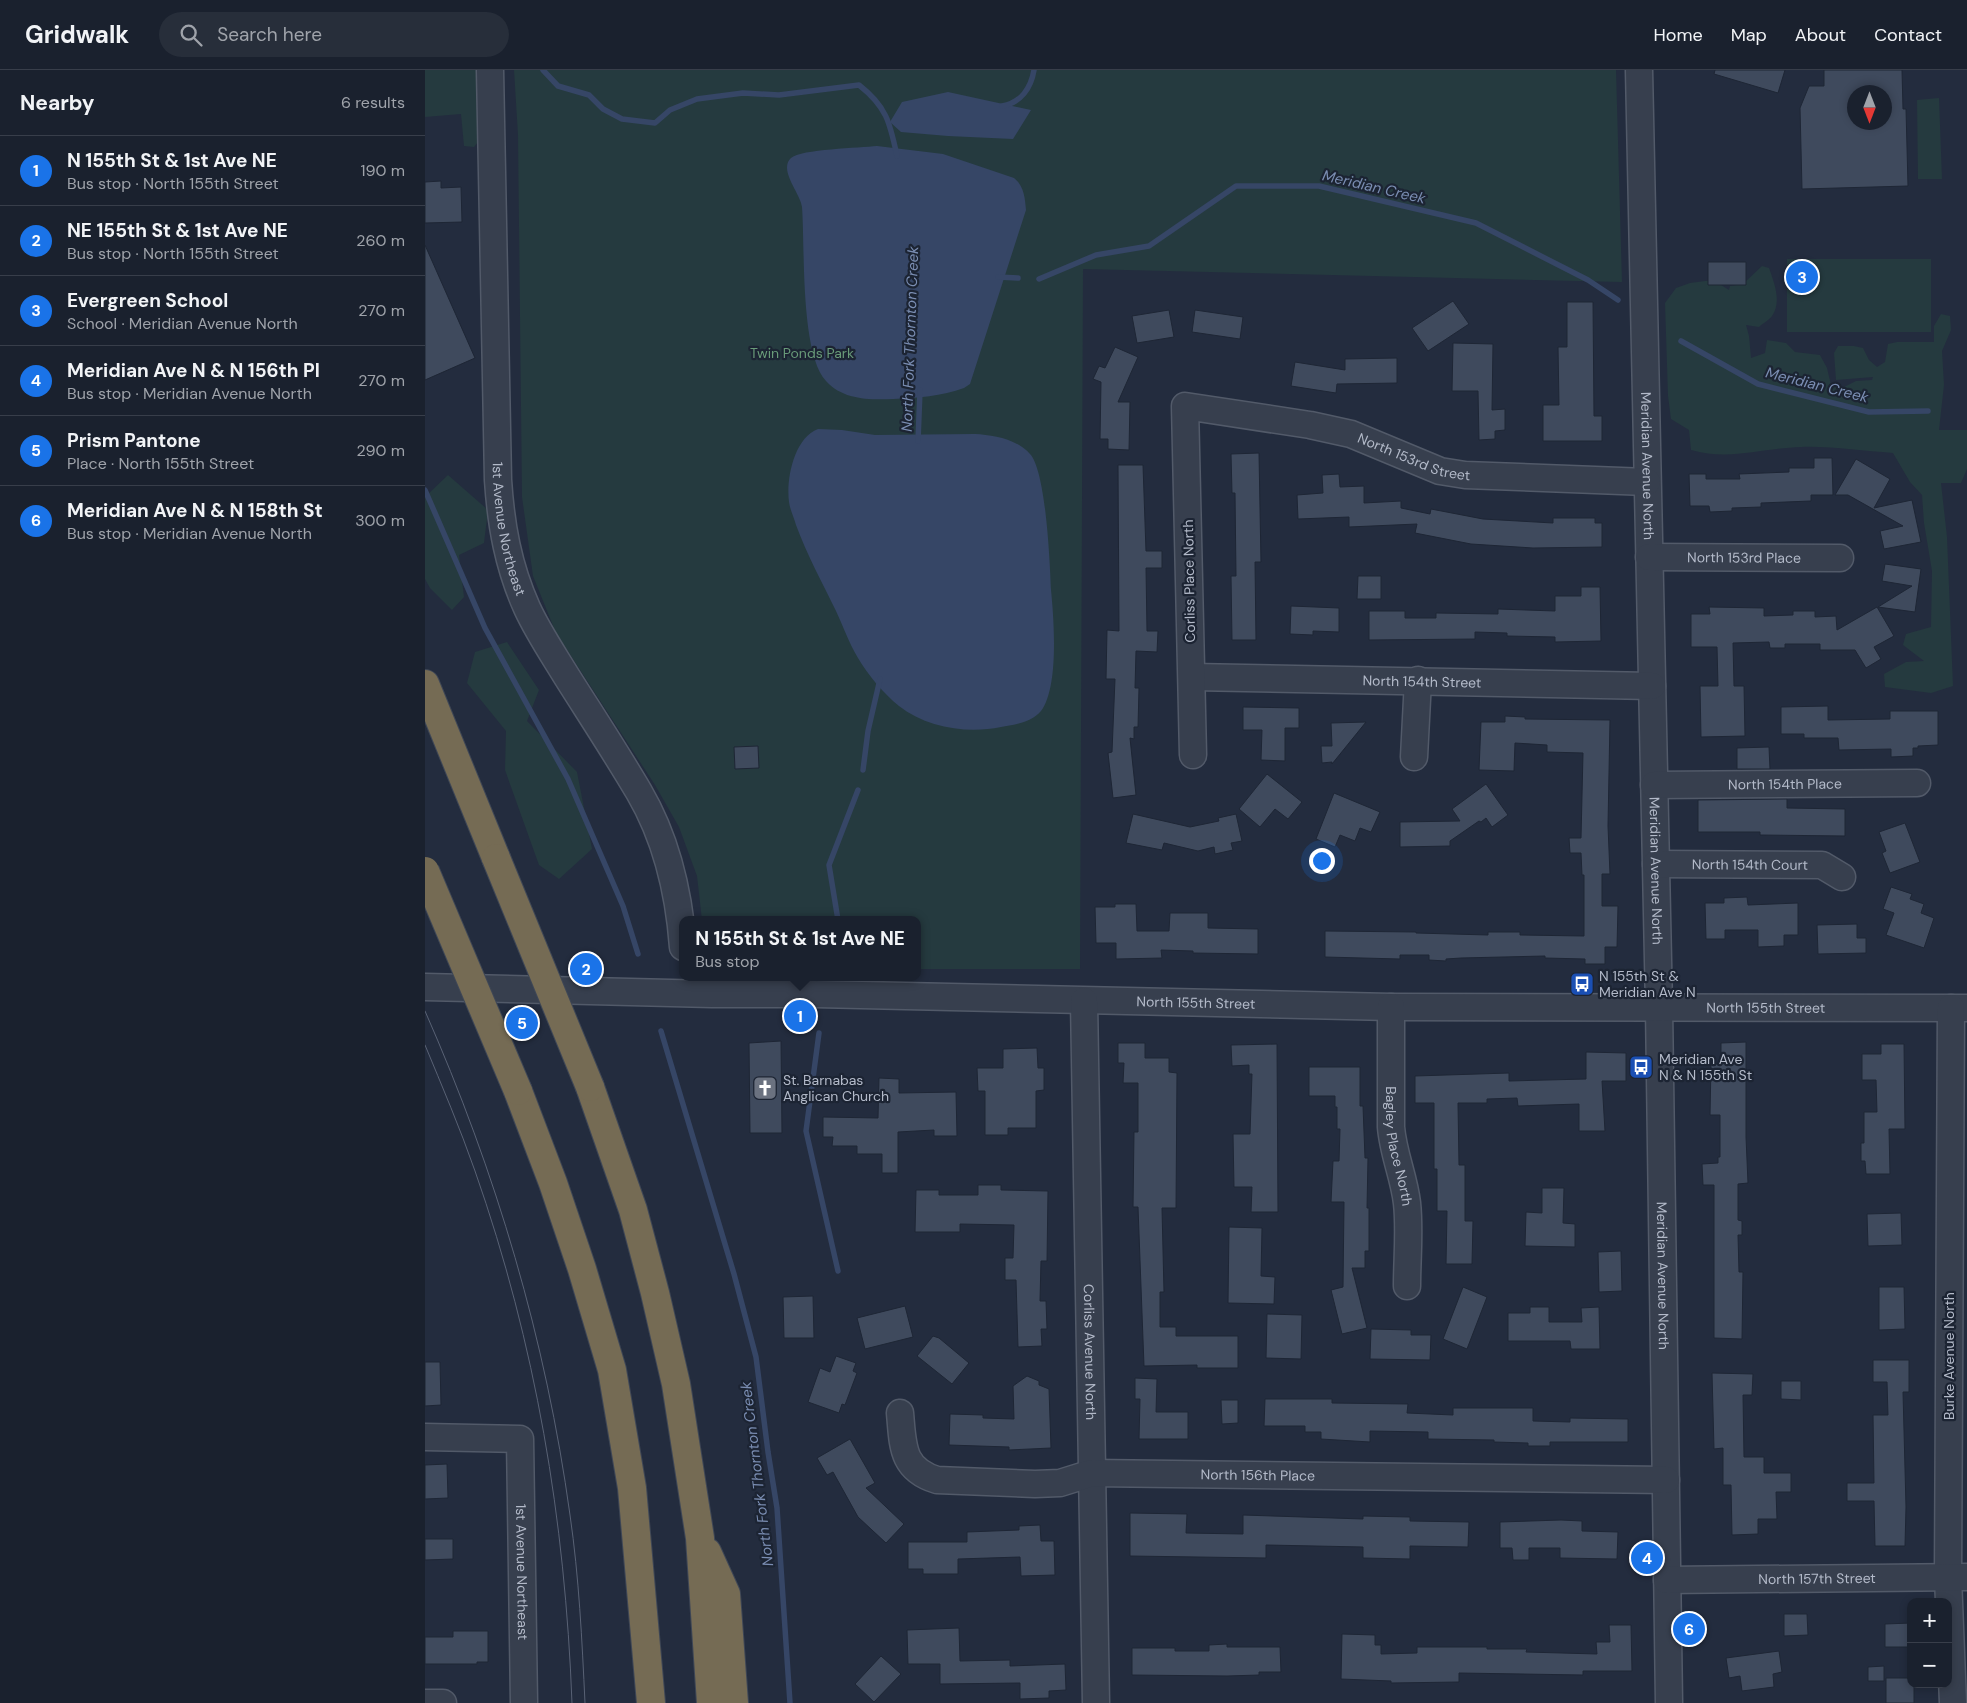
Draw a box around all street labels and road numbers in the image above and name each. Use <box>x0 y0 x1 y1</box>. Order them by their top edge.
street label: Meridian Avenue North <box>1637 392 1658 540</box>
street label: North 153rd Street <box>1355 429 1471 484</box>
street label: 1st Avenue Northeast <box>489 462 530 598</box>
street label: Corliss Place North <box>1179 519 1199 643</box>
street label: North 153rd Place <box>1687 548 1801 567</box>
street label: North 154th Street <box>1362 671 1482 692</box>
street label: North 154th Place <box>1728 775 1842 793</box>
street label: Meridian Avenue North <box>1646 797 1667 945</box>
street label: North 154th Court <box>1692 855 1808 874</box>
street label: North 155th Street <box>1136 992 1255 1013</box>
street label: North 155th Street <box>1706 999 1825 1017</box>
street label: Bagley Place North <box>1382 1086 1416 1207</box>
street label: Meridian Avenue North <box>1653 1202 1673 1350</box>
street label: Corliss Avenue North <box>1080 1284 1100 1420</box>
street label: Burke Avenue North <box>1940 1292 1958 1420</box>
street label: North 156th Place <box>1201 1465 1315 1485</box>
street label: 1st Avenue Northeast <box>512 1504 532 1640</box>
street label: North 157th Street <box>1758 1569 1876 1588</box>

